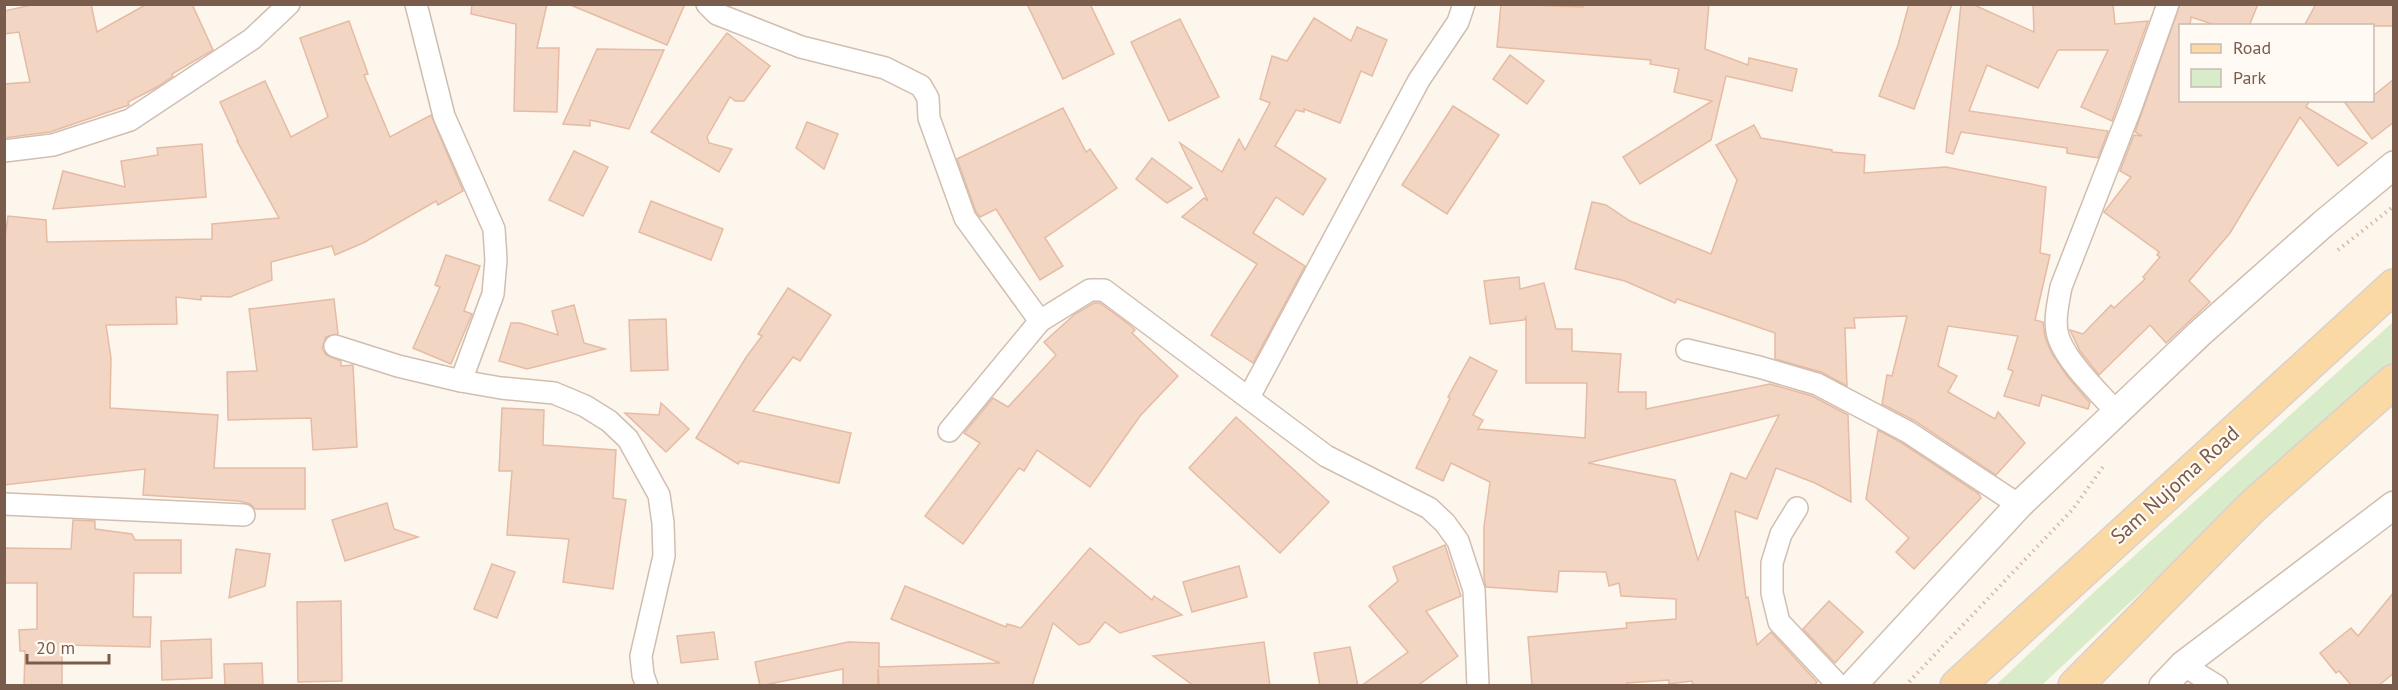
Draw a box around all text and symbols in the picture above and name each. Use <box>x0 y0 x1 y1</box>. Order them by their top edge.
legend <box>2179 24 2374 102</box>
text: Road <box>2233 36 2271 59</box>
text: Park <box>2233 66 2266 89</box>
street label: Sam Nujoma Road <box>2105 420 2245 550</box>
scale bar <box>27 627 110 665</box>
text: 20 m <box>36 636 75 659</box>

